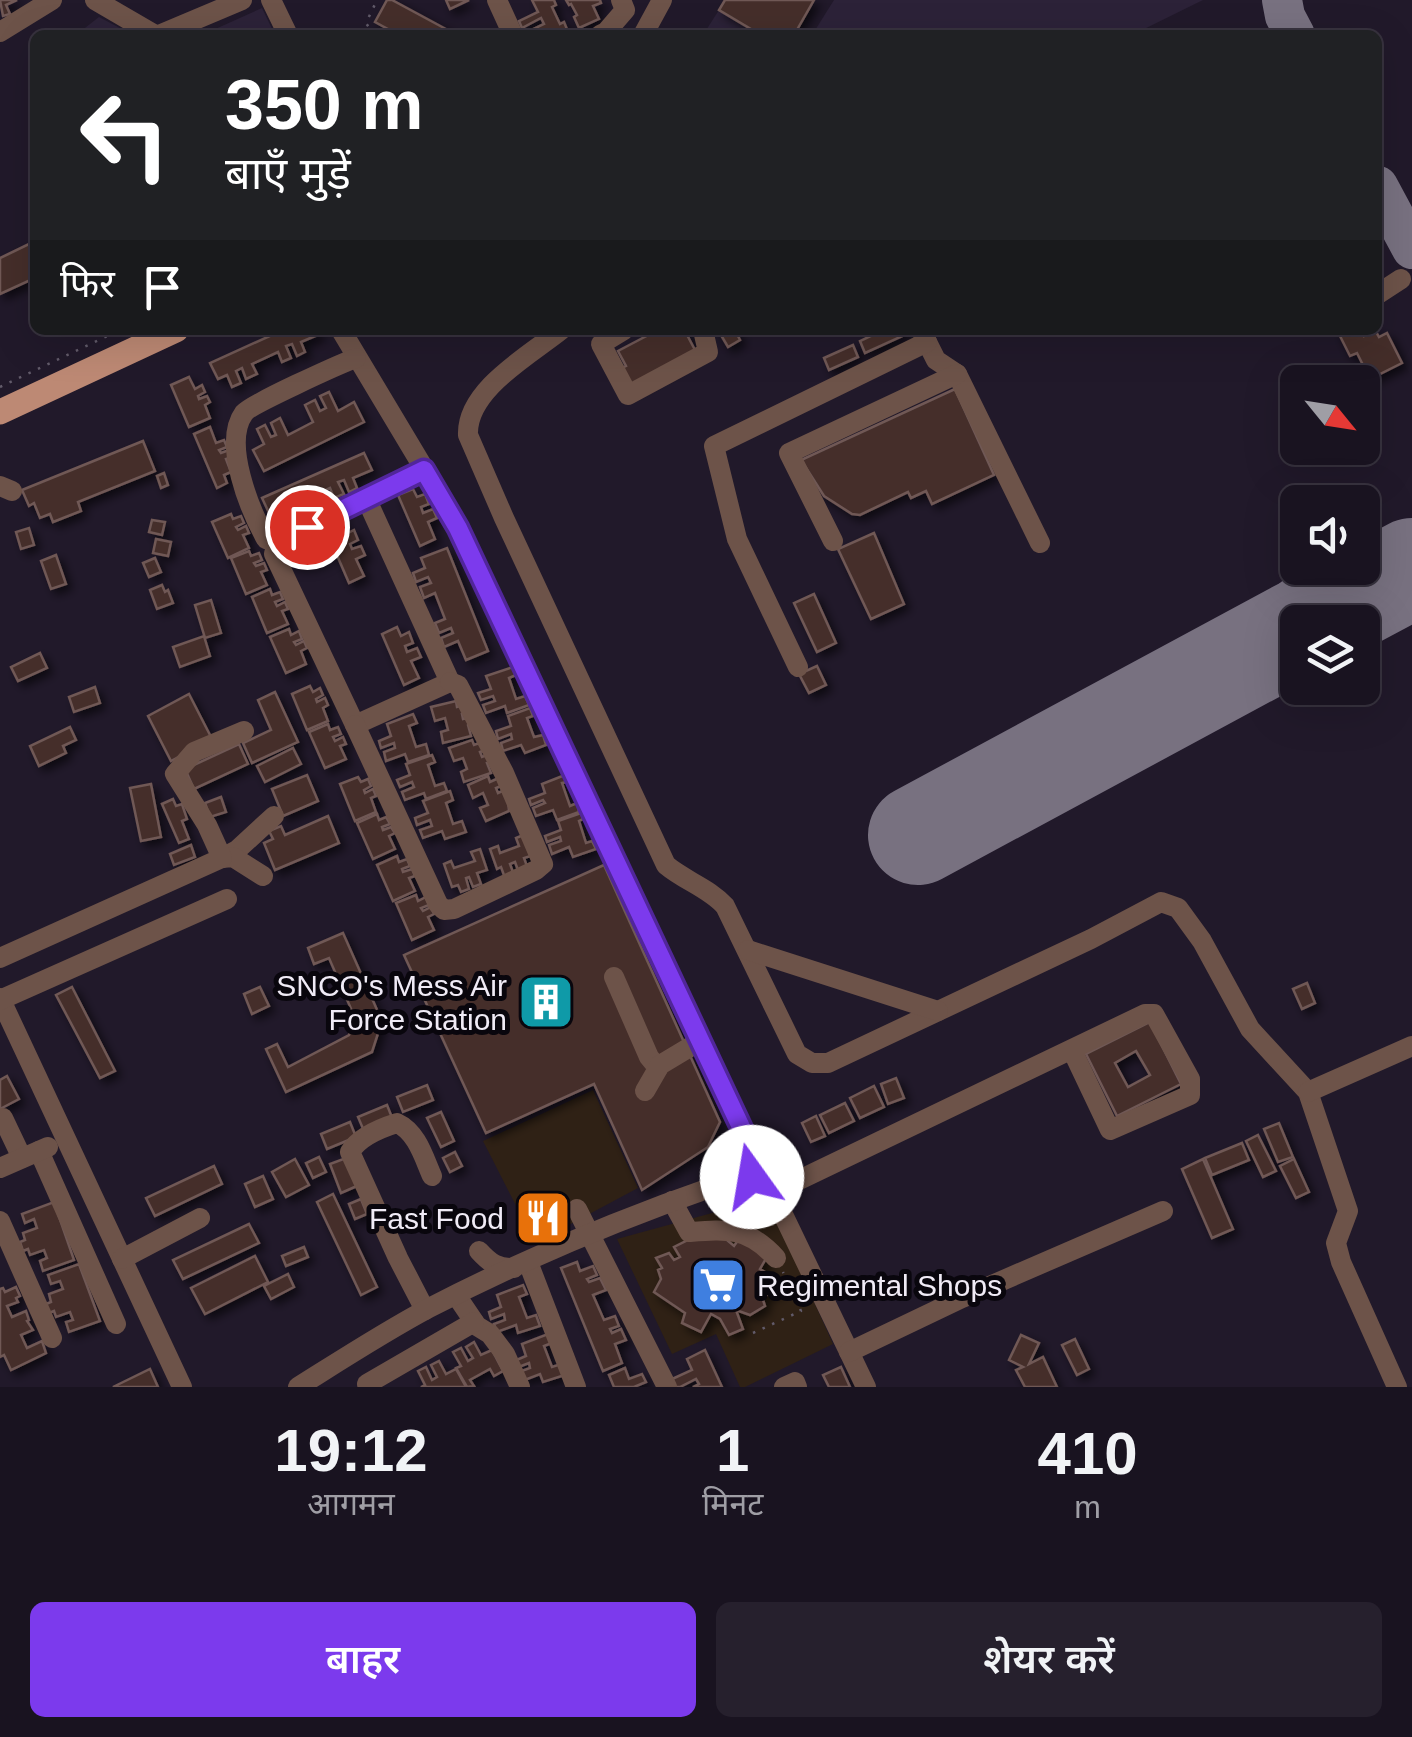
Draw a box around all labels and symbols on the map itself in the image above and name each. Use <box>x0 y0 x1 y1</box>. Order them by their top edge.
north arrow <box>1280 365 1380 465</box>
pin <box>265 485 350 570</box>
place label: SNCO's Mess Air Force Station <box>276 969 507 1036</box>
building icon: SNCO's Mess Air Force Station <box>516 972 576 1032</box>
position arrow <box>700 1125 804 1229</box>
restaurant icon: Fast Food <box>513 1188 573 1248</box>
place label: Fast Food <box>369 1202 504 1235</box>
supermarket icon: Regimental Shops <box>688 1255 748 1315</box>
place label: Regimental Shops <box>757 1269 1002 1302</box>

